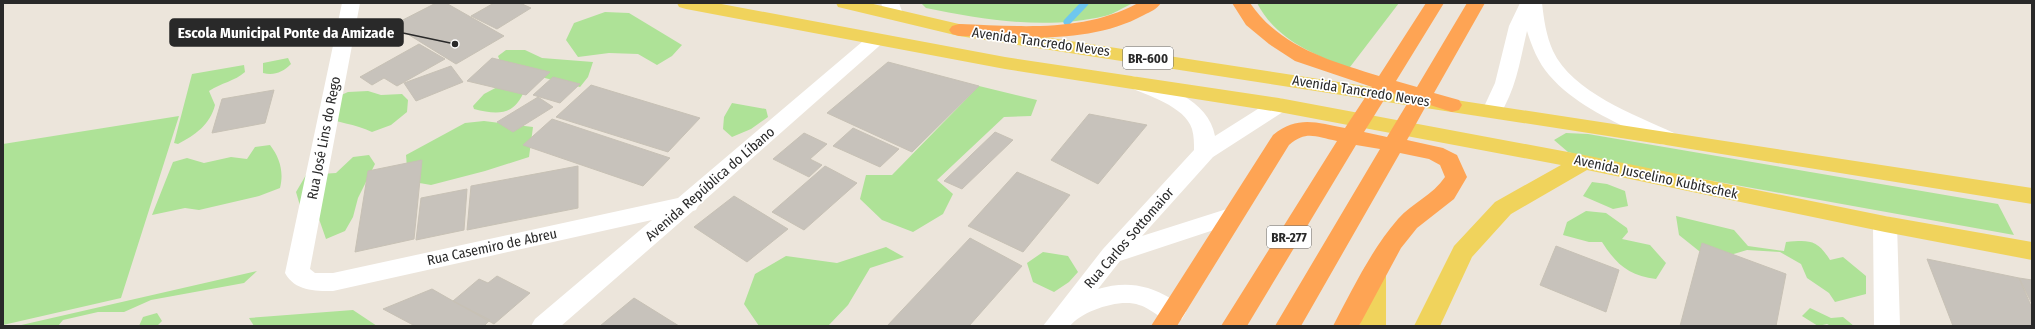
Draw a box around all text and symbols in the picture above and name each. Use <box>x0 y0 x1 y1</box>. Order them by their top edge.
callout: Escola Municipal Ponte da Amizade <box>170 19 403 46</box>
text: Escola Municipal Ponte da Amizade <box>178 24 395 42</box>
street label: Avenida Tancredo Neves <box>971 24 1111 60</box>
road number: BR-600 <box>1123 47 1173 69</box>
street label: Avenida Tancredo Neves <box>1291 72 1431 110</box>
street label: Rua José Lins do Rego <box>304 75 344 201</box>
street label: Avenida República do Líbano <box>642 123 778 245</box>
street label: Avenida Juscelino Kubitschek <box>1573 151 1740 203</box>
street label: Rua Carlos Sottomaior <box>1081 184 1178 292</box>
street label: Rua Casemiro de Abreu <box>425 225 559 269</box>
road number: BR-277 <box>1267 226 1311 248</box>

